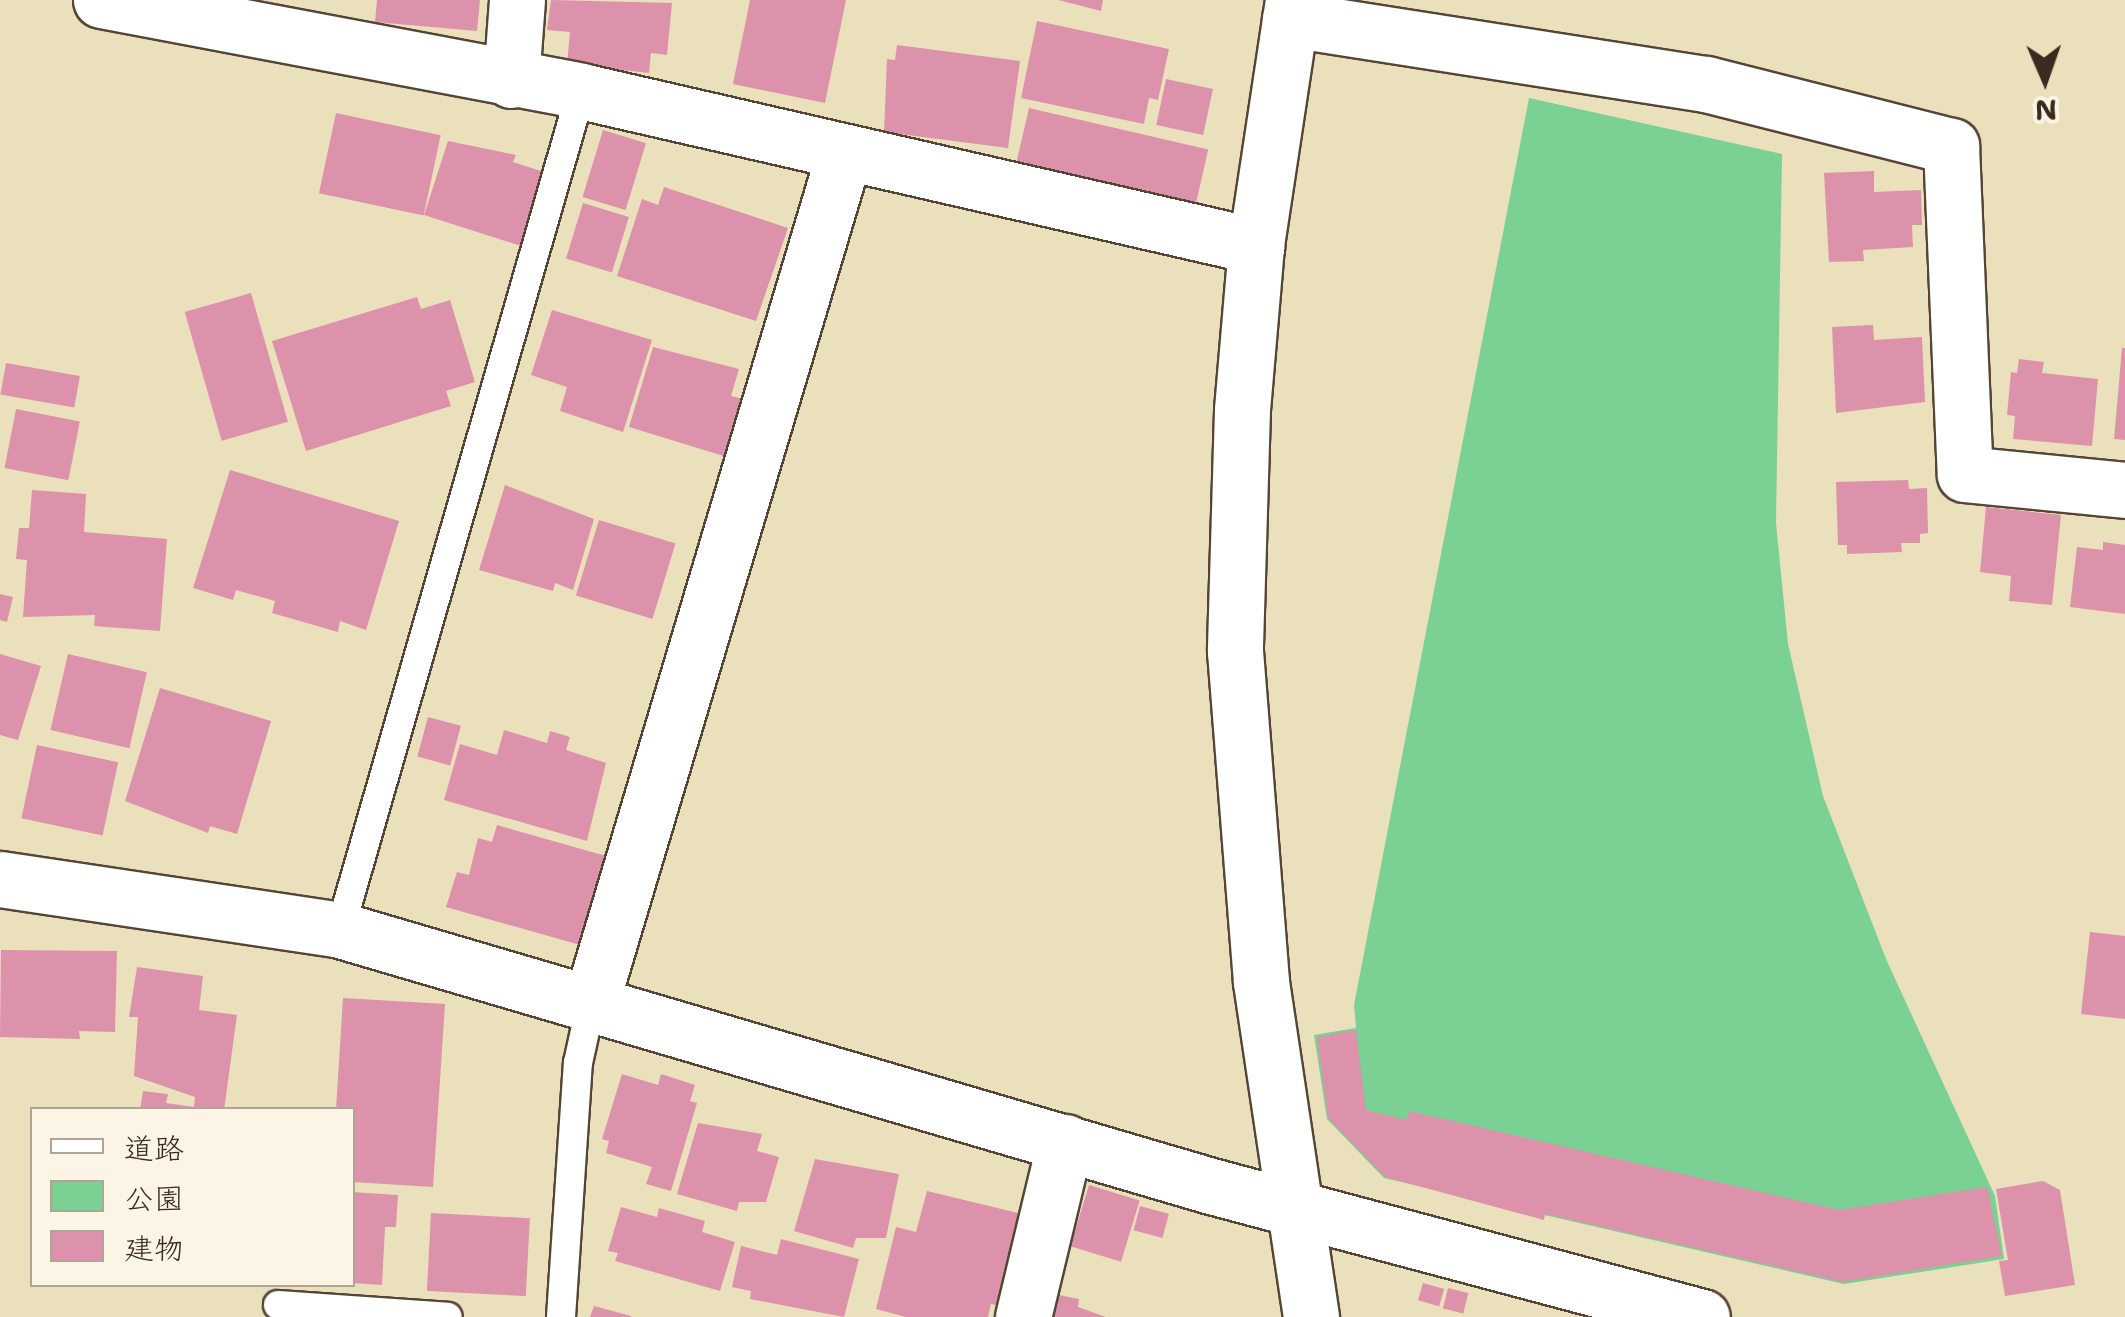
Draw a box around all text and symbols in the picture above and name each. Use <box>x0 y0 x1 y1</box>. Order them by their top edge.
north arrow <box>1995 30 2095 130</box>
text: N <box>2034 91 2058 129</box>
legend <box>30 1107 355 1287</box>
text: 道路 <box>124 1128 184 1169</box>
text: 公園 <box>124 1178 184 1219</box>
text: 建物 <box>124 1228 184 1269</box>

